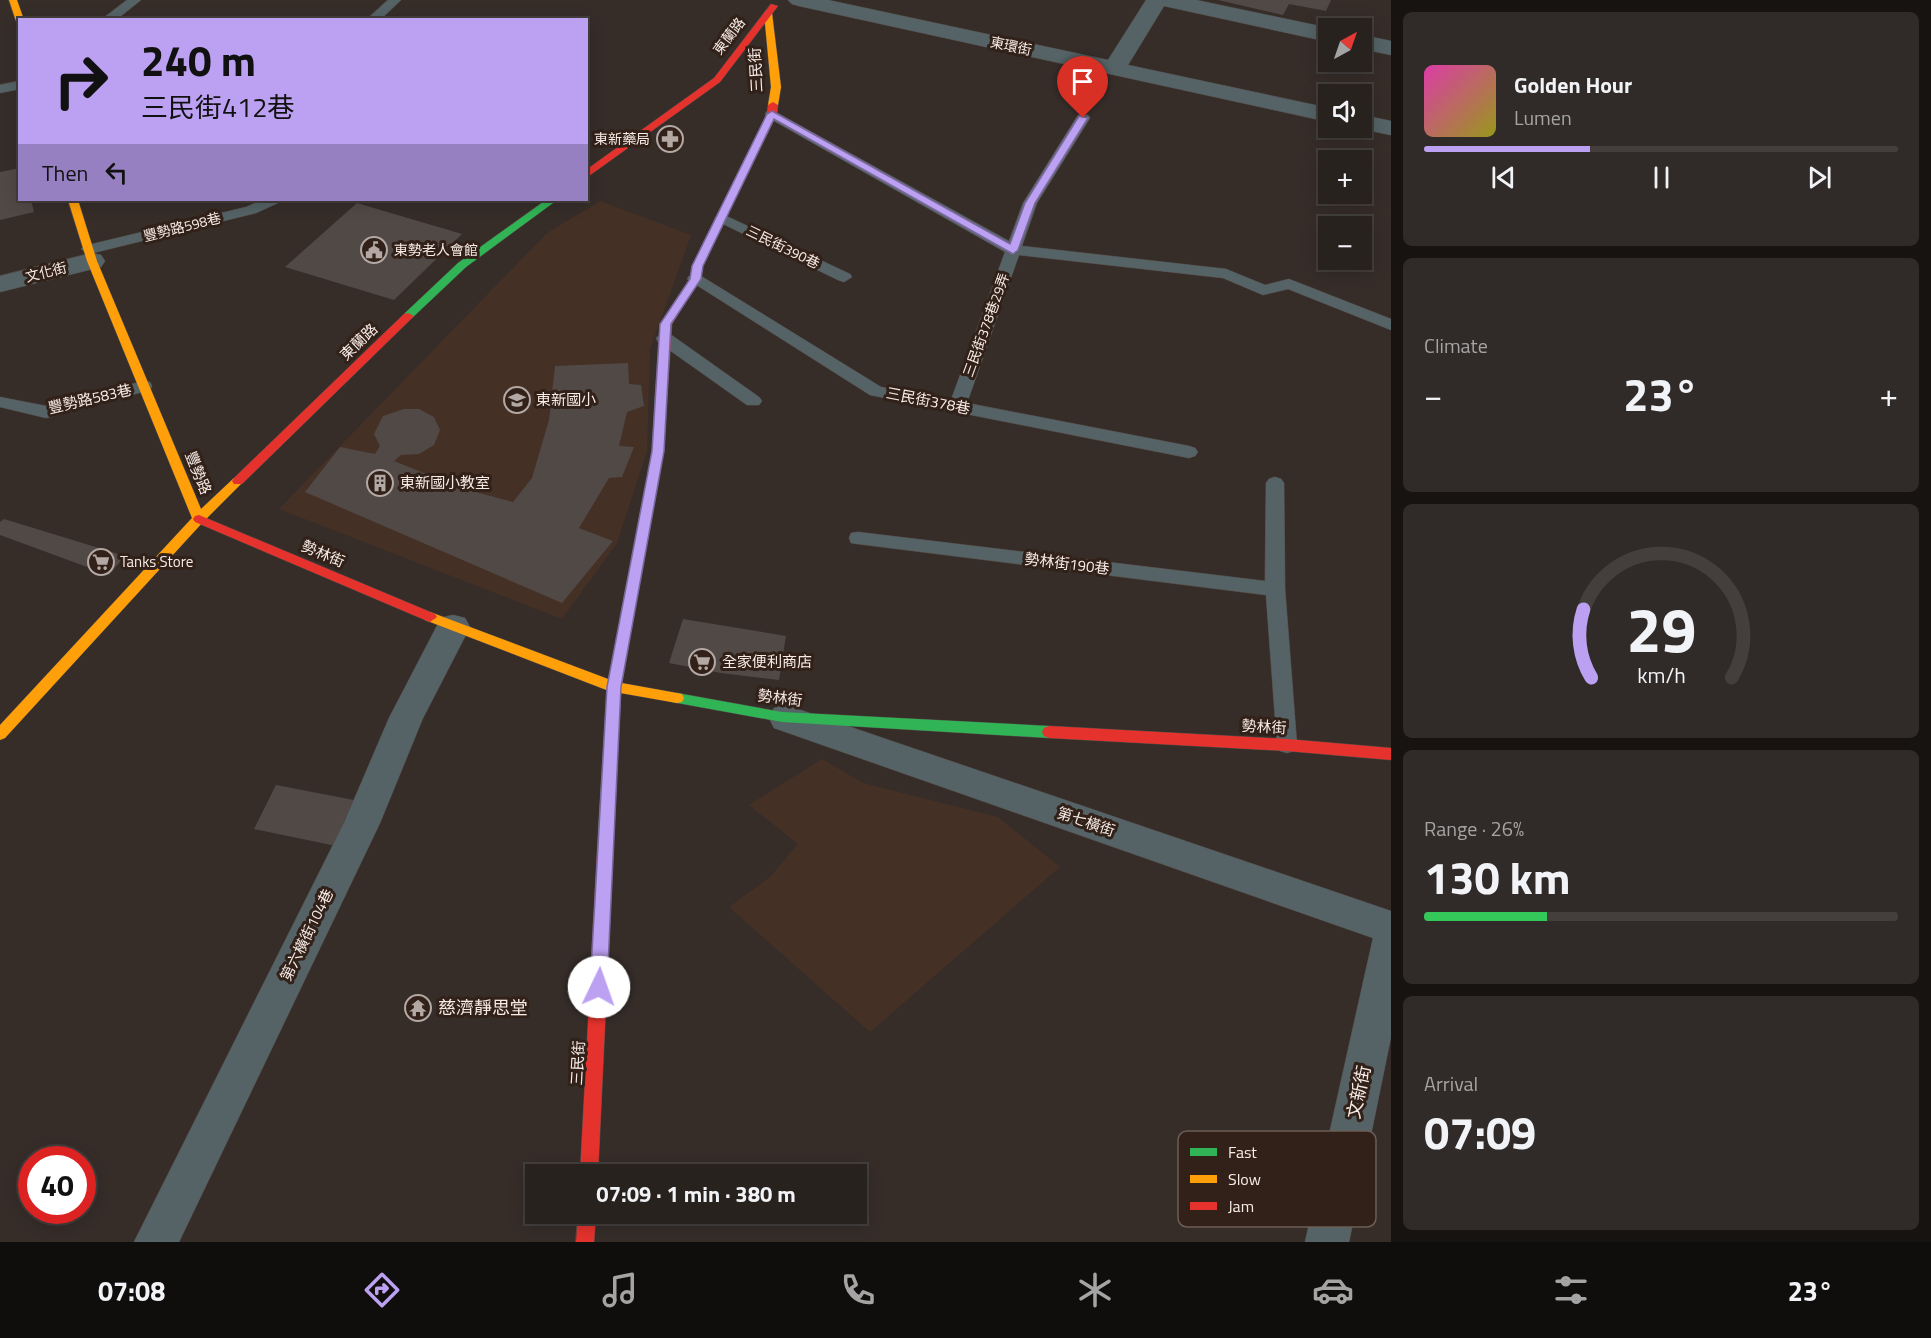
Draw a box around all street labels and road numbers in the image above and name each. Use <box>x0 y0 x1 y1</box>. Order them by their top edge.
street label: 東蘭路 <box>708 13 750 59</box>
street label: 東環街 <box>988 31 1034 60</box>
street label: 三民街 <box>743 47 768 93</box>
street label: 豐勢路598巷 <box>141 207 223 246</box>
street label: 三民街390巷 <box>743 220 824 273</box>
street label: 文化街 <box>23 256 69 287</box>
street label: 三民街378巷29弄 <box>957 270 1014 380</box>
street label: 東蘭路 <box>334 318 383 366</box>
street label: 豐勢路583巷 <box>46 378 134 419</box>
street label: 三民街378巷 <box>884 381 972 420</box>
street label: 豐勢路 <box>179 448 218 498</box>
street label: 勢林街 <box>298 534 348 573</box>
street label: 勢林街190巷 <box>1023 547 1111 580</box>
street label: 勢林街 <box>756 683 804 712</box>
street label: 勢林街 <box>1241 714 1287 739</box>
street label: 第七橫街 <box>1054 801 1118 842</box>
street label: 第六橫街104巷 <box>274 885 339 985</box>
street label: 三民街 <box>565 1040 590 1086</box>
street label: 文新街 <box>1340 1063 1377 1121</box>

